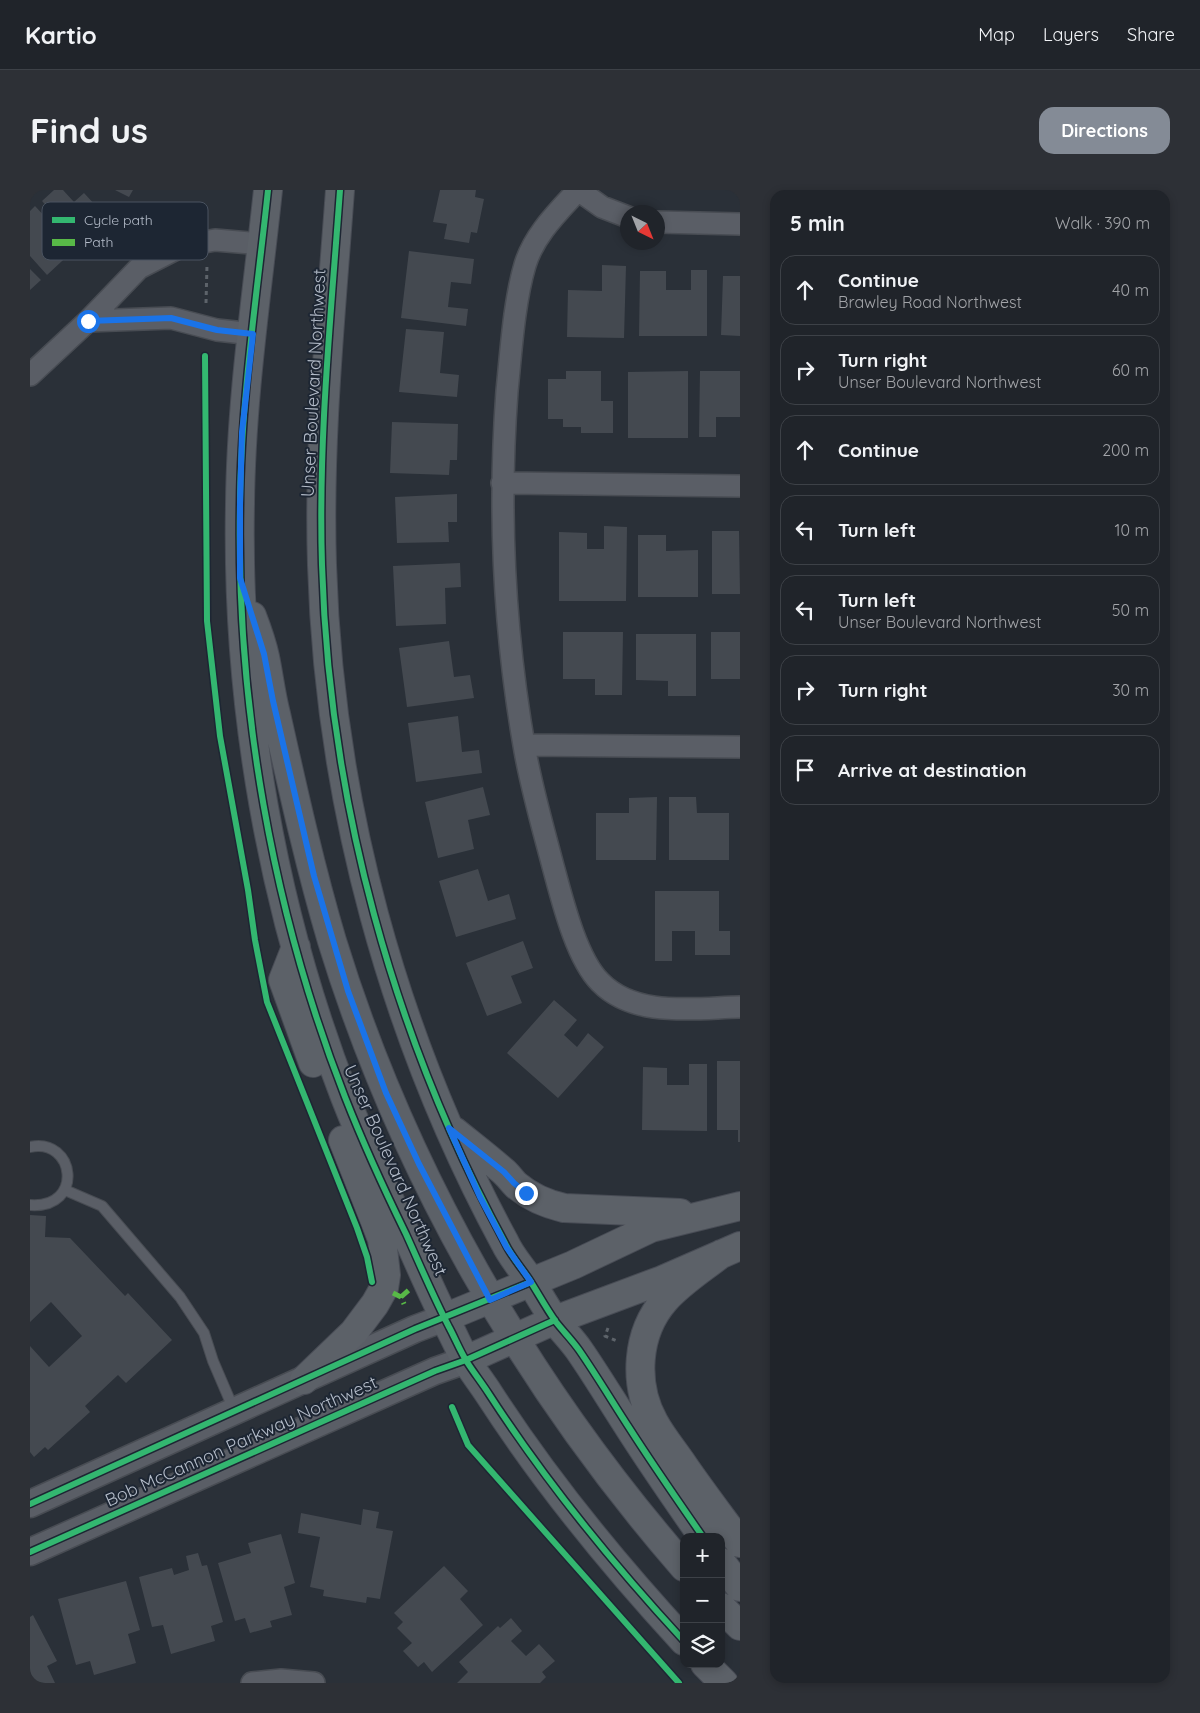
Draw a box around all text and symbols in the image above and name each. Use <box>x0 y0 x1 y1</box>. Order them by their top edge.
text: Kartio <box>25 20 97 50</box>
text: Map <box>978 23 1015 46</box>
text: Layers <box>1043 23 1099 46</box>
text: Share <box>1127 23 1175 46</box>
button: Directions <box>1039 107 1170 154</box>
text: Find us <box>30 108 148 152</box>
legend <box>42 202 208 260</box>
north arrow <box>620 205 665 250</box>
text: 5 min <box>790 210 845 236</box>
text: Cycle path <box>84 211 153 229</box>
text: Walk · 390 m <box>1055 213 1150 233</box>
text: Path <box>84 233 113 251</box>
street label: Unser Boulevard Northwest <box>296 268 330 498</box>
text: Continue <box>838 268 919 292</box>
icon: ahead <box>791 276 819 304</box>
text: 40 m <box>1112 280 1149 300</box>
text: Brawley Road Northwest <box>838 292 1022 312</box>
route start <box>77 310 100 333</box>
text: Turn right <box>838 348 927 372</box>
icon: right <box>791 356 819 384</box>
text: 60 m <box>1112 360 1149 380</box>
text: Unser Boulevard Northwest <box>838 372 1041 392</box>
icon: ahead <box>791 436 819 464</box>
text: Continue <box>838 438 919 462</box>
text: 200 m <box>1102 440 1149 460</box>
icon: left <box>791 516 819 544</box>
text: Turn left <box>838 518 916 542</box>
text: 10 m <box>1115 520 1149 540</box>
text: Turn left <box>838 588 916 612</box>
icon: left <box>791 596 819 624</box>
text: 50 m <box>1112 600 1149 620</box>
text: Unser Boulevard Northwest <box>838 612 1041 632</box>
icon: right <box>791 676 819 704</box>
text: Turn right <box>838 678 927 702</box>
text: 30 m <box>1112 680 1149 700</box>
icon: arrive <box>791 756 819 784</box>
text: Arrive at destination <box>838 758 1027 782</box>
street label: Unser Boulevard Northwest <box>339 1061 453 1279</box>
route end <box>515 1182 538 1205</box>
street label: Bob McCannon Parkway Northwest <box>101 1370 381 1512</box>
map controls <box>680 1533 725 1668</box>
button: + <box>680 1533 725 1578</box>
button: − <box>680 1578 725 1623</box>
button: layers <box>680 1623 725 1668</box>

